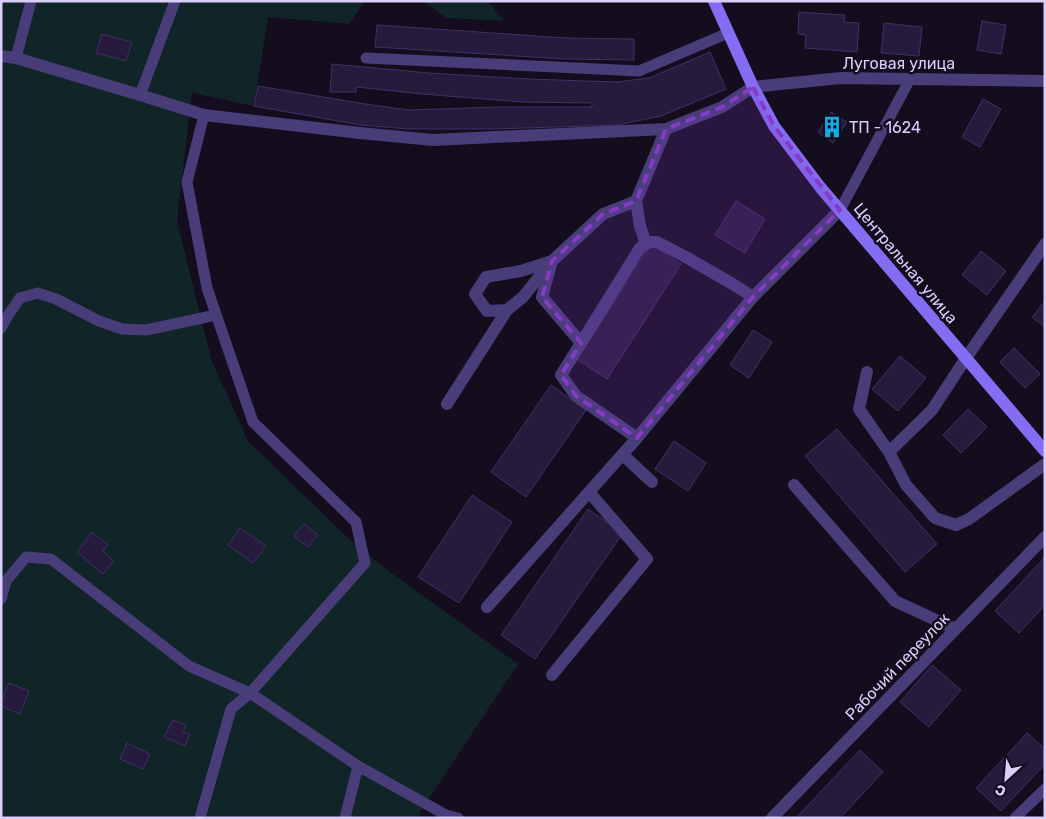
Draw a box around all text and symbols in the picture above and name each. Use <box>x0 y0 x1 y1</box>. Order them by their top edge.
street label: Луговая улица <box>843 54 955 73</box>
building icon: ТП - 1624 <box>819 114 845 140</box>
place label: ТП - 1624 <box>849 118 921 137</box>
street label: Центральная улица <box>850 199 962 327</box>
street label: Рабочий переулок <box>841 608 954 724</box>
north arrow <box>981 754 1031 804</box>
text: С <box>992 780 1009 800</box>

